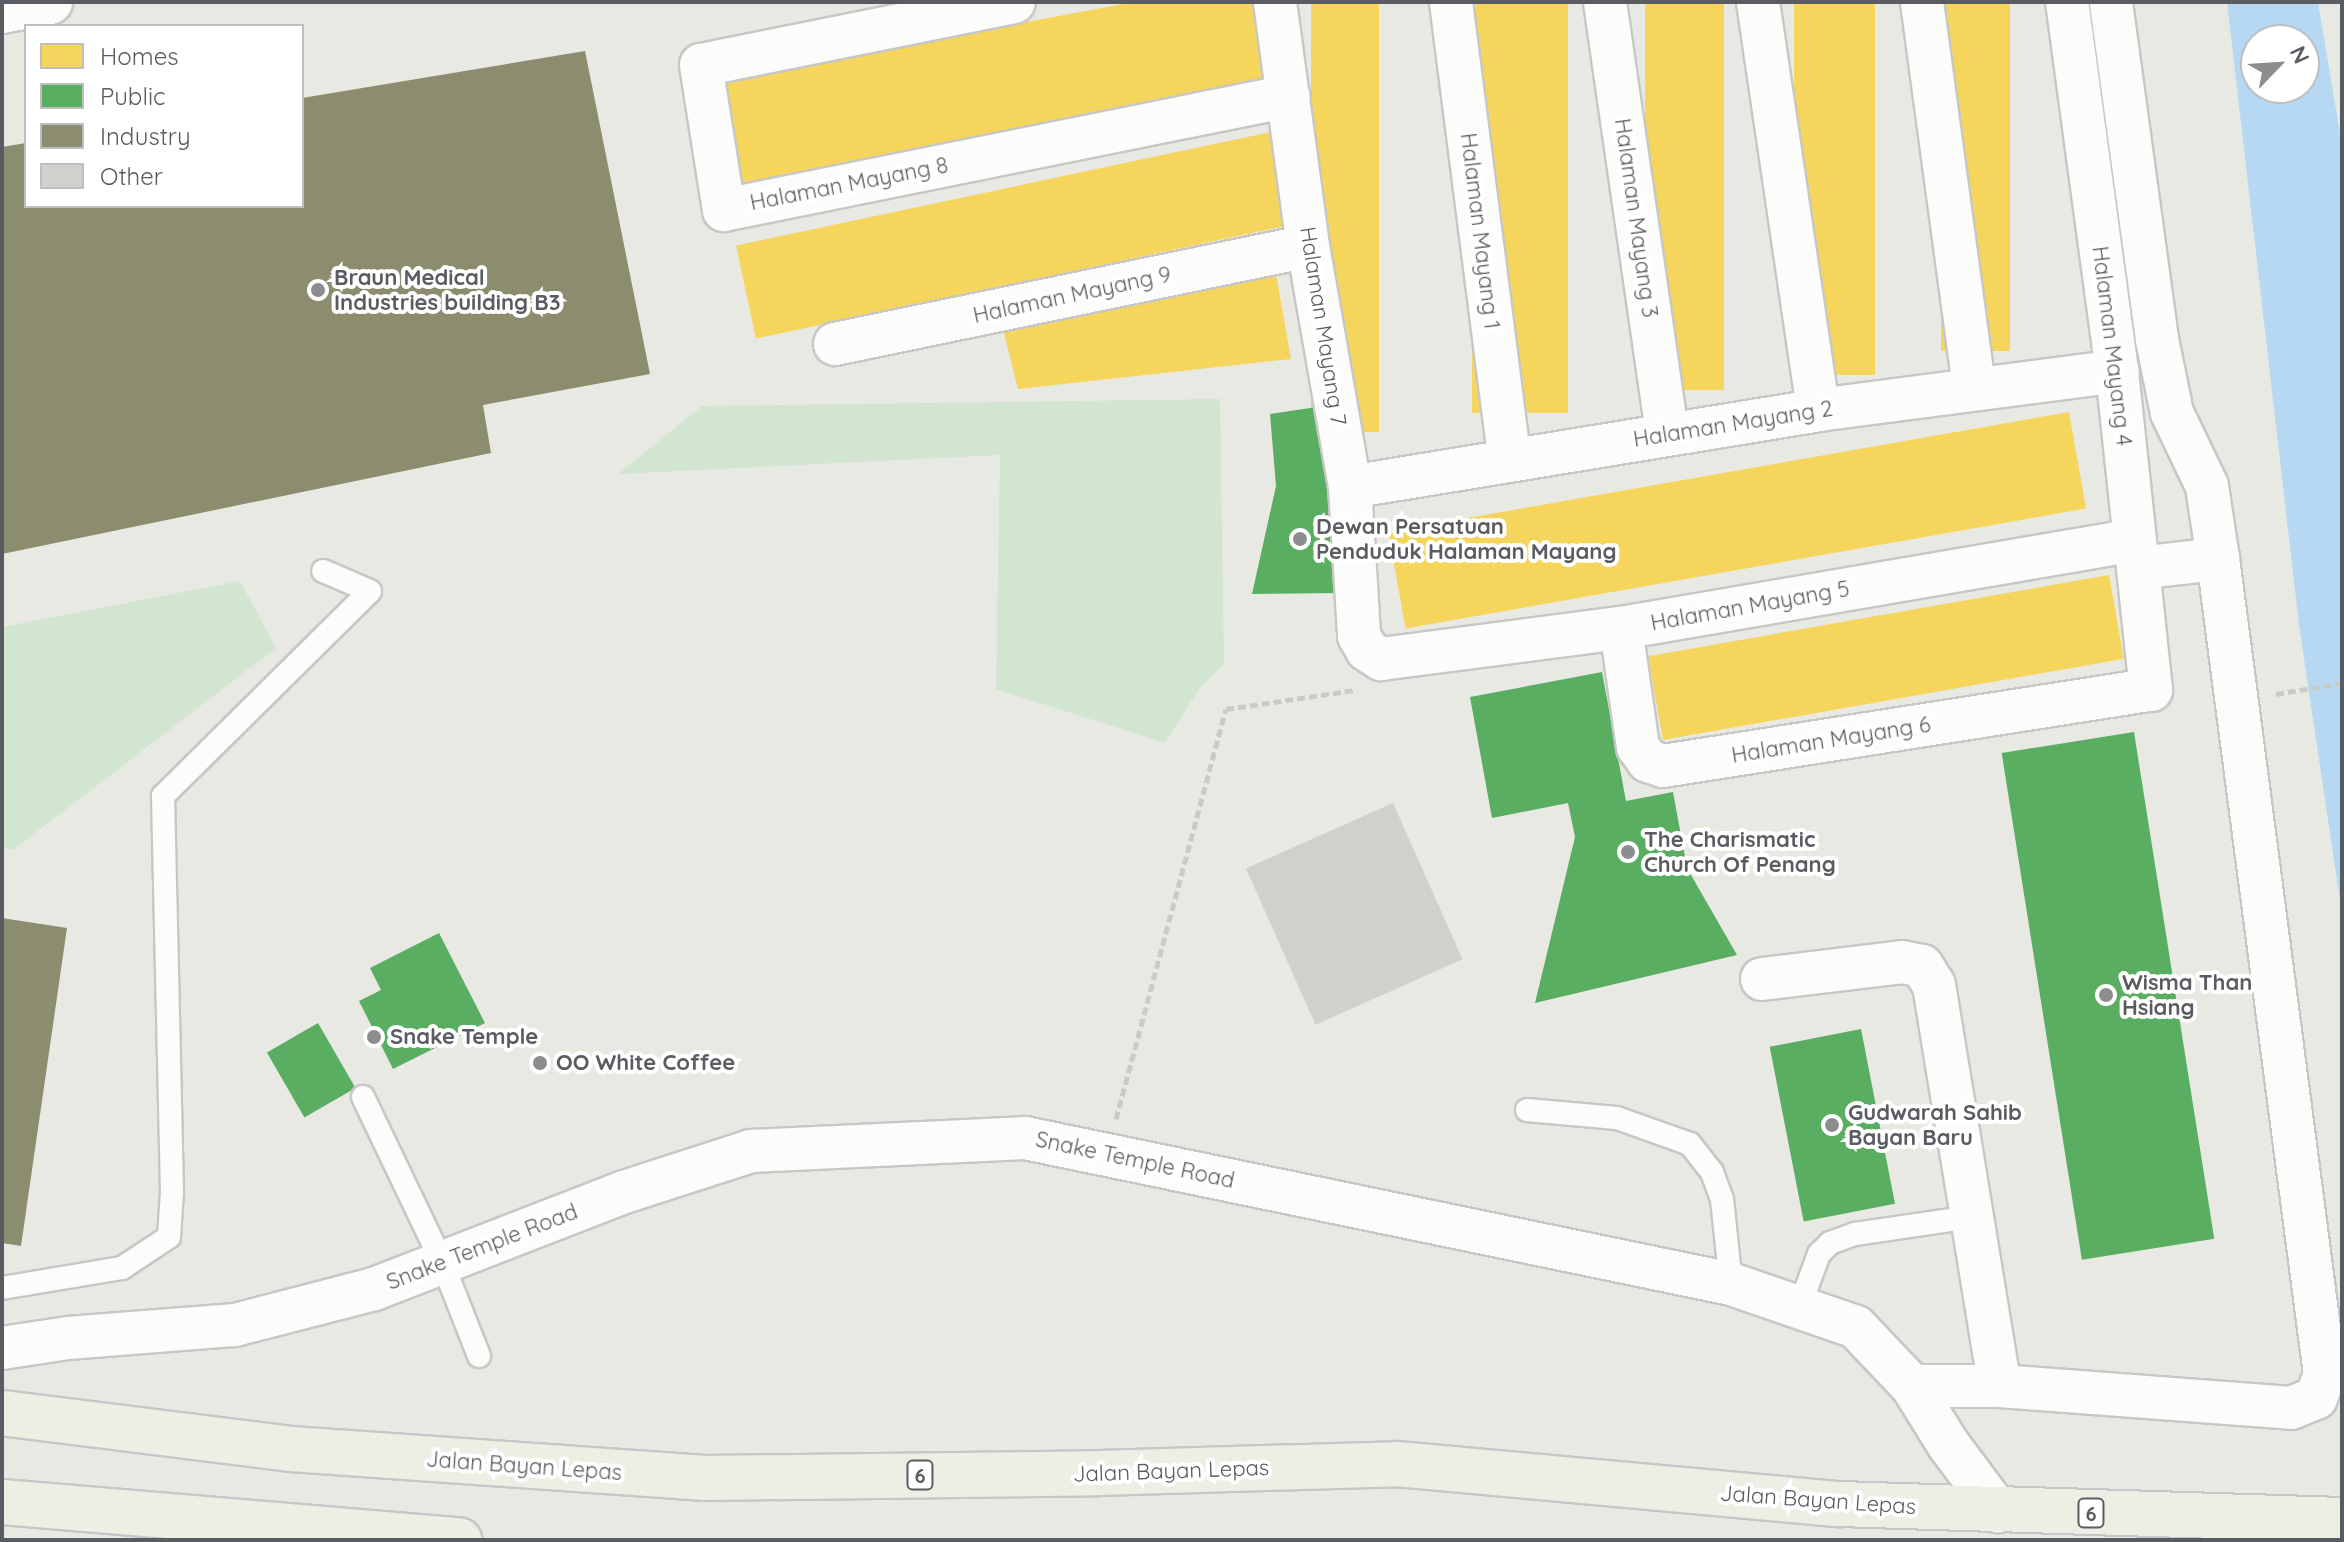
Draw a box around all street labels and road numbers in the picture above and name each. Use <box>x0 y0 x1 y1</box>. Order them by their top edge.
street label: Halaman Mayang 3 <box>1609 117 1663 319</box>
street label: Halaman Mayang 1 <box>1455 131 1505 331</box>
street label: Halaman Mayang 8 <box>748 152 950 216</box>
street label: Halaman Mayang 7 <box>1294 225 1352 427</box>
street label: Halaman Mayang 4 <box>2087 245 2137 447</box>
street label: Halaman Mayang 9 <box>971 261 1173 329</box>
street label: Halaman Mayang 2 <box>1631 395 1835 453</box>
street label: Halaman Mayang 5 <box>1649 576 1851 636</box>
street label: Halaman Mayang 6 <box>1730 711 1932 769</box>
street label: Snake Temple Road <box>1033 1126 1237 1194</box>
street label: Snake Temple Road <box>383 1198 581 1296</box>
street label: Jalan Bayan Lepas <box>425 1446 623 1486</box>
street label: Jalan Bayan Lepas <box>1072 1454 1270 1488</box>
road number: 6 <box>906 1459 934 1491</box>
street label: Jalan Bayan Lepas <box>1719 1480 1917 1520</box>
road number: 6 <box>2077 1497 2105 1529</box>

